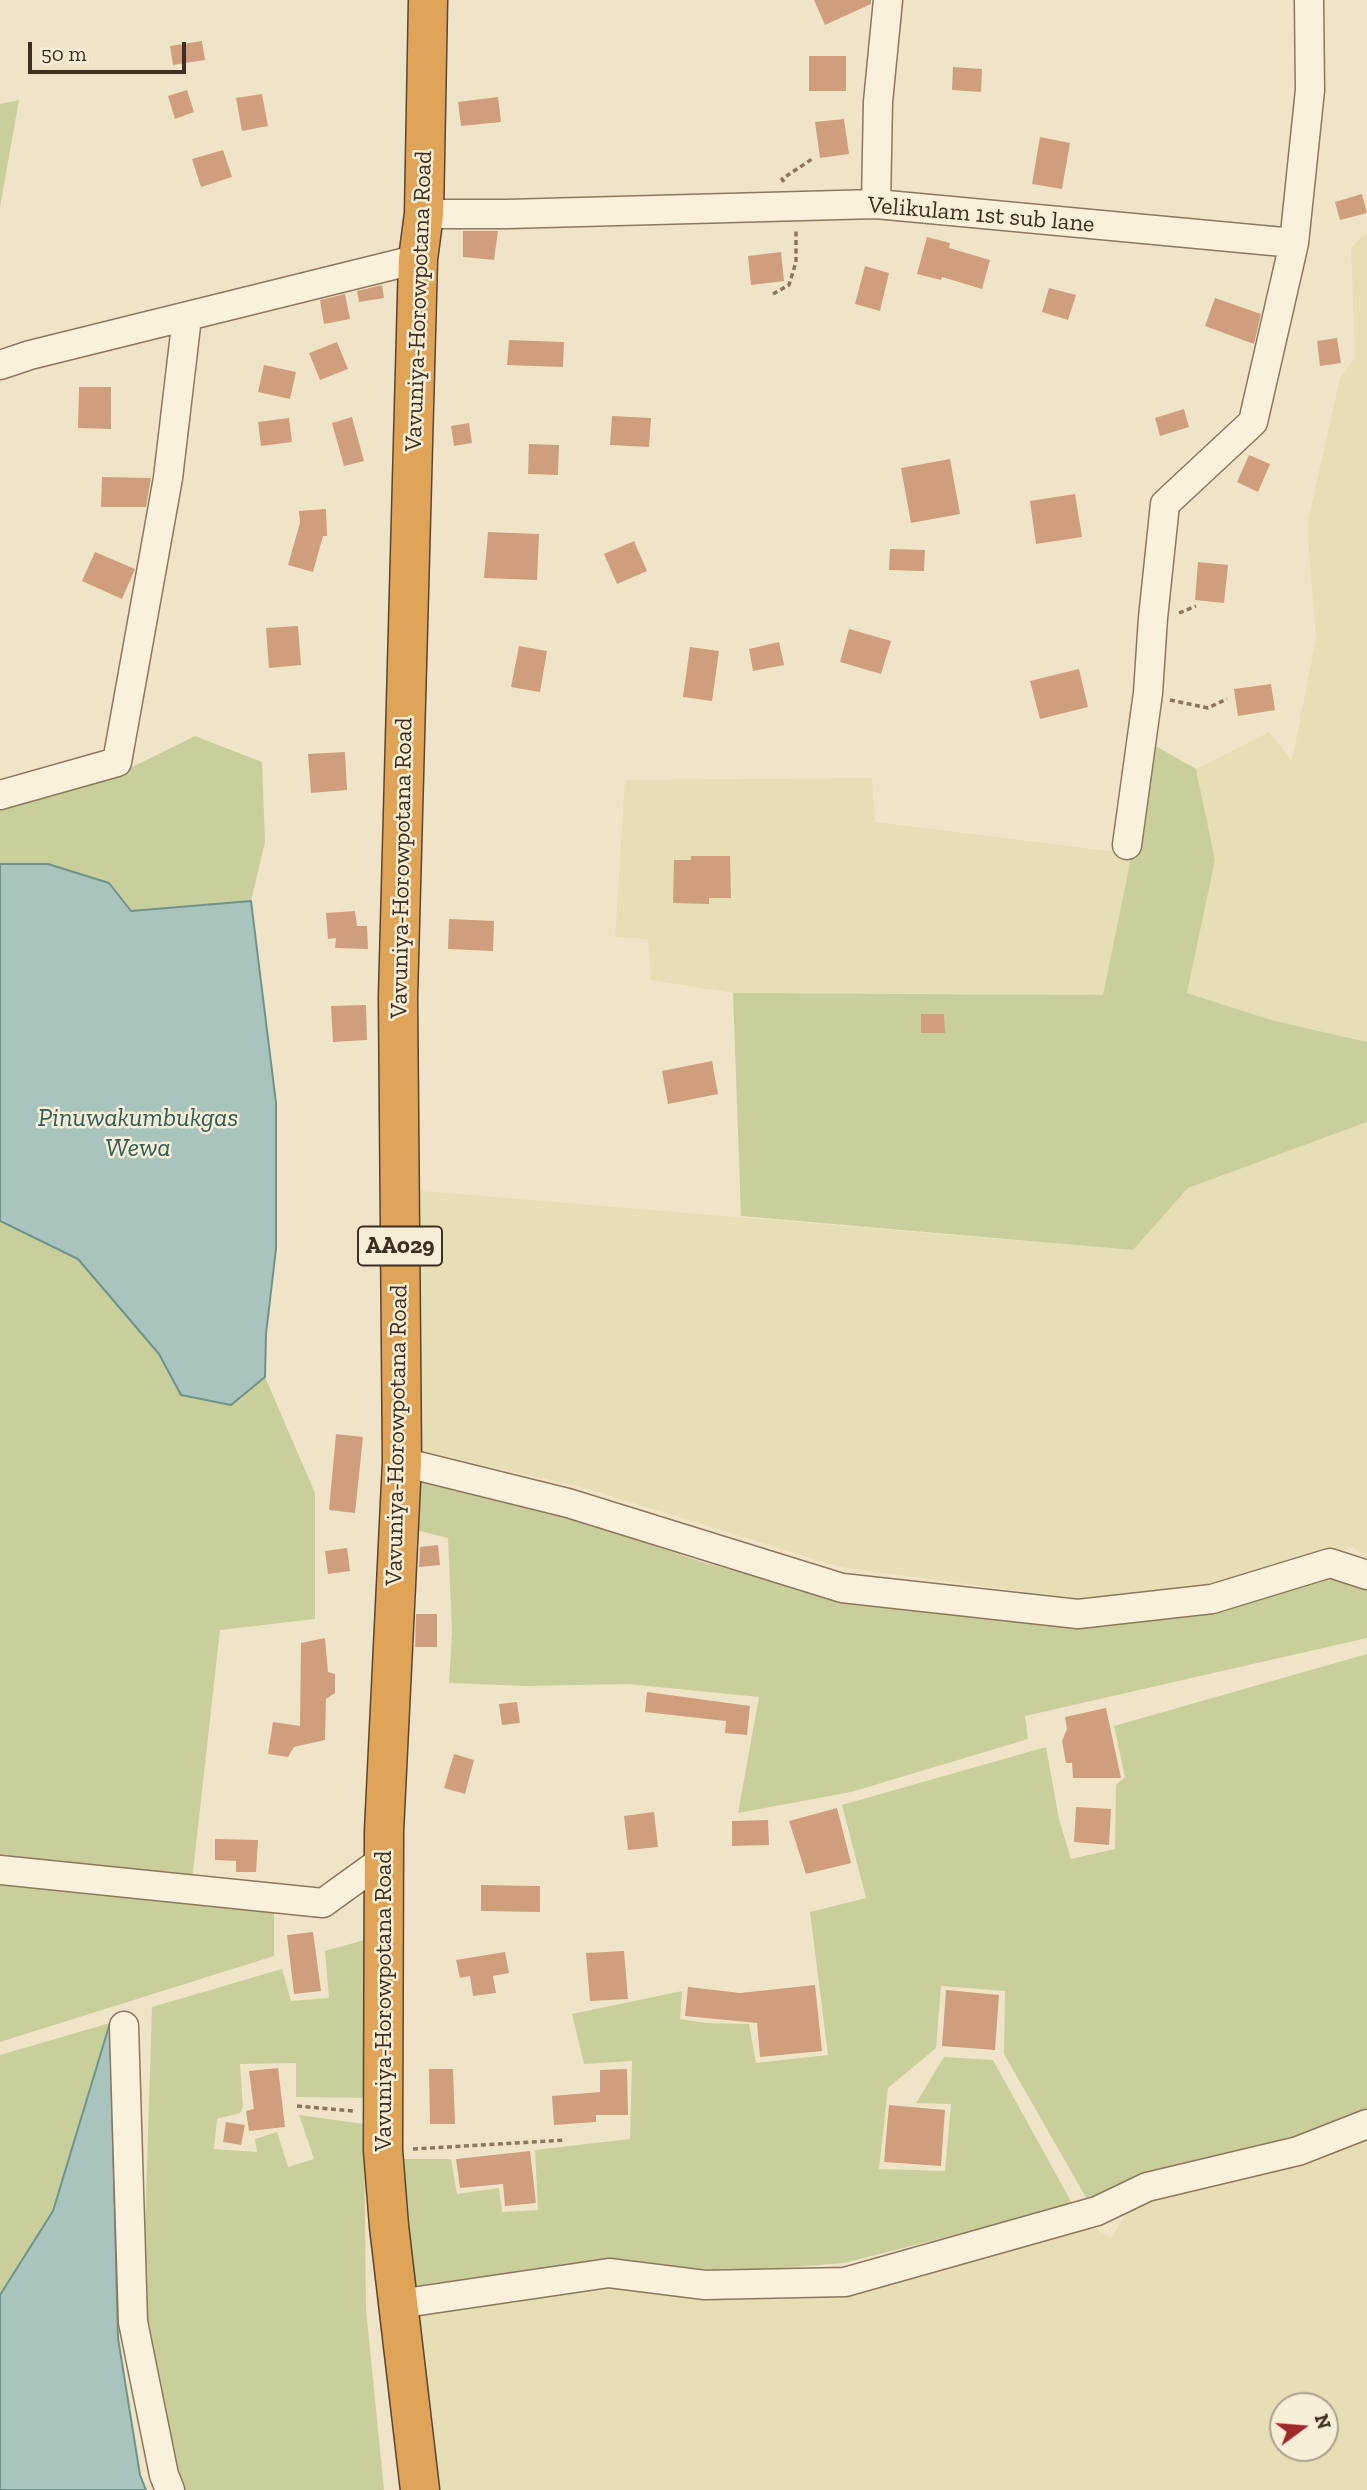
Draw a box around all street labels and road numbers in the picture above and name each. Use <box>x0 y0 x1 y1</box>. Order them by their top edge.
street label: Vavuniya-Horowpotana Road <box>399 150 439 452</box>
street label: Velikulam 1st sub lane <box>866 191 1096 239</box>
street label: Vavuniya-Horowpotana Road <box>385 717 419 1019</box>
road number: AA029 <box>358 1226 442 1266</box>
street label: Vavuniya-Horowpotana Road <box>380 1284 414 1586</box>
street label: Vavuniya-Horowpotana Road <box>370 1850 398 2152</box>

